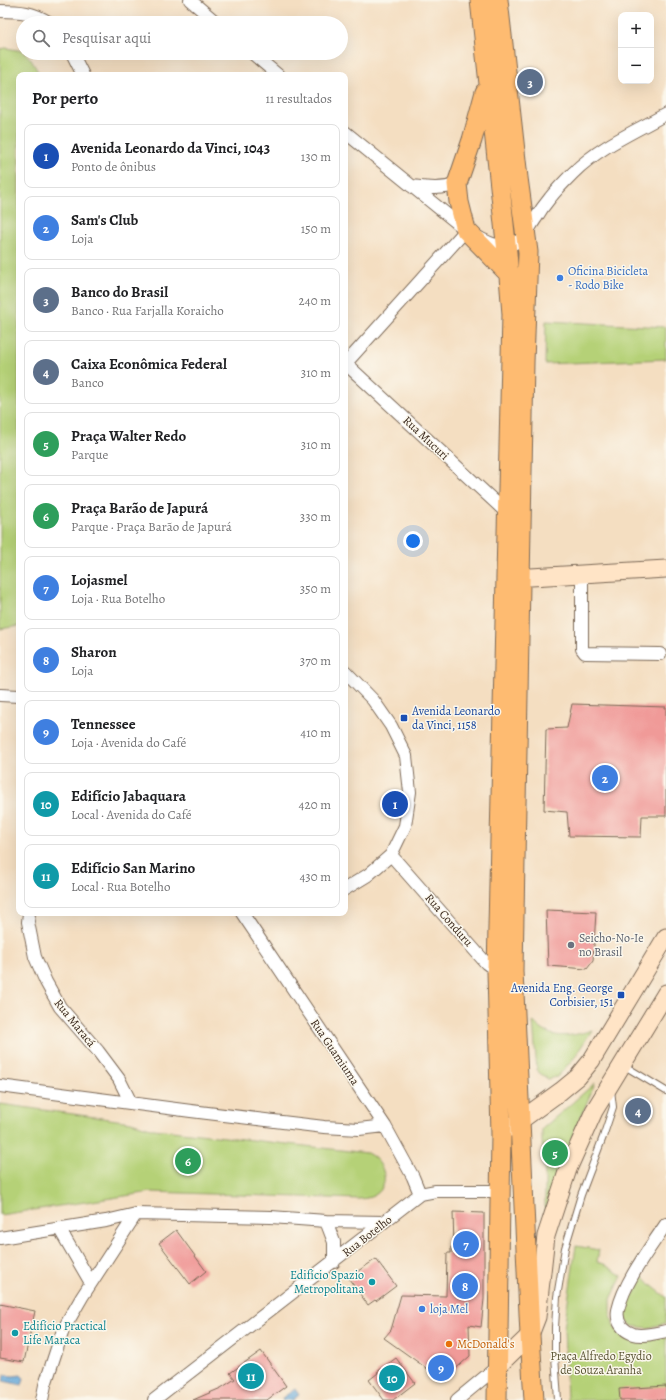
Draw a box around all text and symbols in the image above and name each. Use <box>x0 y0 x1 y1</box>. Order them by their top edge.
map controls <box>618 12 654 84</box>
button: + <box>618 12 654 48</box>
search box <box>16 16 348 60</box>
icon: search <box>30 27 52 49</box>
text: Pesquisar aqui <box>62 28 151 48</box>
button: − <box>618 48 654 84</box>
pin: 3 <box>517 67 543 97</box>
text: Por perto <box>32 87 98 110</box>
text: 11 resultados <box>265 90 332 107</box>
text: Avenida Leonardo da Vinci, 1043 <box>71 138 270 158</box>
text: 1 <box>44 148 48 165</box>
text: 130 m <box>301 148 331 165</box>
text: Ponto de ônibus <box>71 158 156 175</box>
text: Sam's Club <box>71 210 138 230</box>
text: 2 <box>43 220 49 237</box>
text: 150 m <box>301 220 331 237</box>
text: Loja <box>71 230 93 247</box>
place label: Oficina Bicicleta - Rodo Bike <box>568 263 649 293</box>
marker: Oficina Bicicleta - Rodo Bike <box>555 273 565 283</box>
text: Banco do Brasil <box>71 282 168 302</box>
text: 3 <box>43 292 49 309</box>
text: 240 m <box>299 292 331 309</box>
text: Banco · Rua Farjalla Koraicho <box>71 302 224 319</box>
text: Caixa Econômica Federal <box>71 354 227 374</box>
text: 4 <box>43 364 49 381</box>
text: 310 m <box>301 364 331 381</box>
text: Banco <box>71 374 104 391</box>
street label: Rua Mucuri <box>400 413 452 463</box>
text: Praça Walter Redo <box>71 426 186 446</box>
text: 5 <box>43 436 49 453</box>
text: 310 m <box>301 436 331 453</box>
text: Parque <box>71 446 108 463</box>
text: Praça Barão de Japurá <box>71 498 208 518</box>
text: 6 <box>43 508 49 525</box>
text: 330 m <box>300 508 331 525</box>
text: Parque · Praça Barão de Japurá <box>71 518 232 535</box>
your location <box>403 531 423 551</box>
text: Lojasmel <box>71 570 128 590</box>
text: 7 <box>43 580 49 597</box>
text: 350 m <box>300 580 331 597</box>
text: Loja · Rua Botelho <box>71 590 165 607</box>
text: Sharon <box>71 642 117 662</box>
text: 8 <box>43 652 49 669</box>
text: 370 m <box>300 652 331 669</box>
text: Loja <box>71 662 93 679</box>
place label: Avenida Leonardo da Vinci, 1158 <box>411 703 500 733</box>
marker: Avenida Leonardo da Vinci, 1158 <box>399 713 409 723</box>
text: Tennessee <box>71 714 136 734</box>
text: 9 <box>43 724 49 741</box>
text: 410 m <box>300 724 331 741</box>
text: Loja · Avenida do Café <box>71 734 186 751</box>
pin: 2 <box>592 763 618 793</box>
text: Edifício Jabaquara <box>71 786 186 806</box>
pin: 1 <box>382 789 408 819</box>
text: 10 <box>40 796 52 813</box>
text: 420 m <box>299 796 331 813</box>
text: Local · Avenida do Café <box>71 806 192 823</box>
text: Edifício San Marino <box>71 858 195 878</box>
text: 11 <box>41 868 51 885</box>
text: 430 m <box>299 868 331 885</box>
text: Local · Rua Botelho <box>71 878 170 895</box>
street label: Rua Conduru <box>422 890 477 950</box>
place label: Seicho-No-Ie no Brasil <box>579 930 644 960</box>
marker: Seicho-No-Ie no Brasil <box>566 940 576 950</box>
place label: Avenida Eng. George Corbisier, 151 <box>510 980 613 1010</box>
marker: Avenida Eng. George Corbisier, 151 <box>616 990 626 1000</box>
street label: Rua Maracá <box>51 996 100 1051</box>
street label: Rua Guamiuma <box>307 1016 363 1089</box>
pin: 4 <box>625 1096 651 1126</box>
pin: 5 <box>542 1138 568 1168</box>
pin: 6 <box>175 1146 201 1176</box>
street label: Rua Botelho <box>339 1211 395 1260</box>
pin: 7 <box>453 1229 479 1259</box>
place label: Edifício Spazio Metropolitana <box>290 1267 364 1297</box>
pin: 8 <box>452 1271 478 1301</box>
marker: Edifício Spazio Metropolitana <box>367 1277 377 1287</box>
place label: loja Mel <box>430 1301 468 1317</box>
marker: loja Mel <box>417 1304 427 1314</box>
place label: Edifício Practical Life Maraca <box>23 1318 106 1348</box>
marker: Edifício Practical Life Maraca <box>10 1328 20 1338</box>
place label: McDonald's <box>457 1336 515 1352</box>
marker: McDonald's <box>444 1339 454 1349</box>
park label: Praça Alfredo Egydio de Souza Aranha <box>550 1348 652 1378</box>
pin: 9 <box>428 1353 454 1383</box>
pin: 11 <box>238 1361 264 1391</box>
pin: 10 <box>379 1363 405 1393</box>

